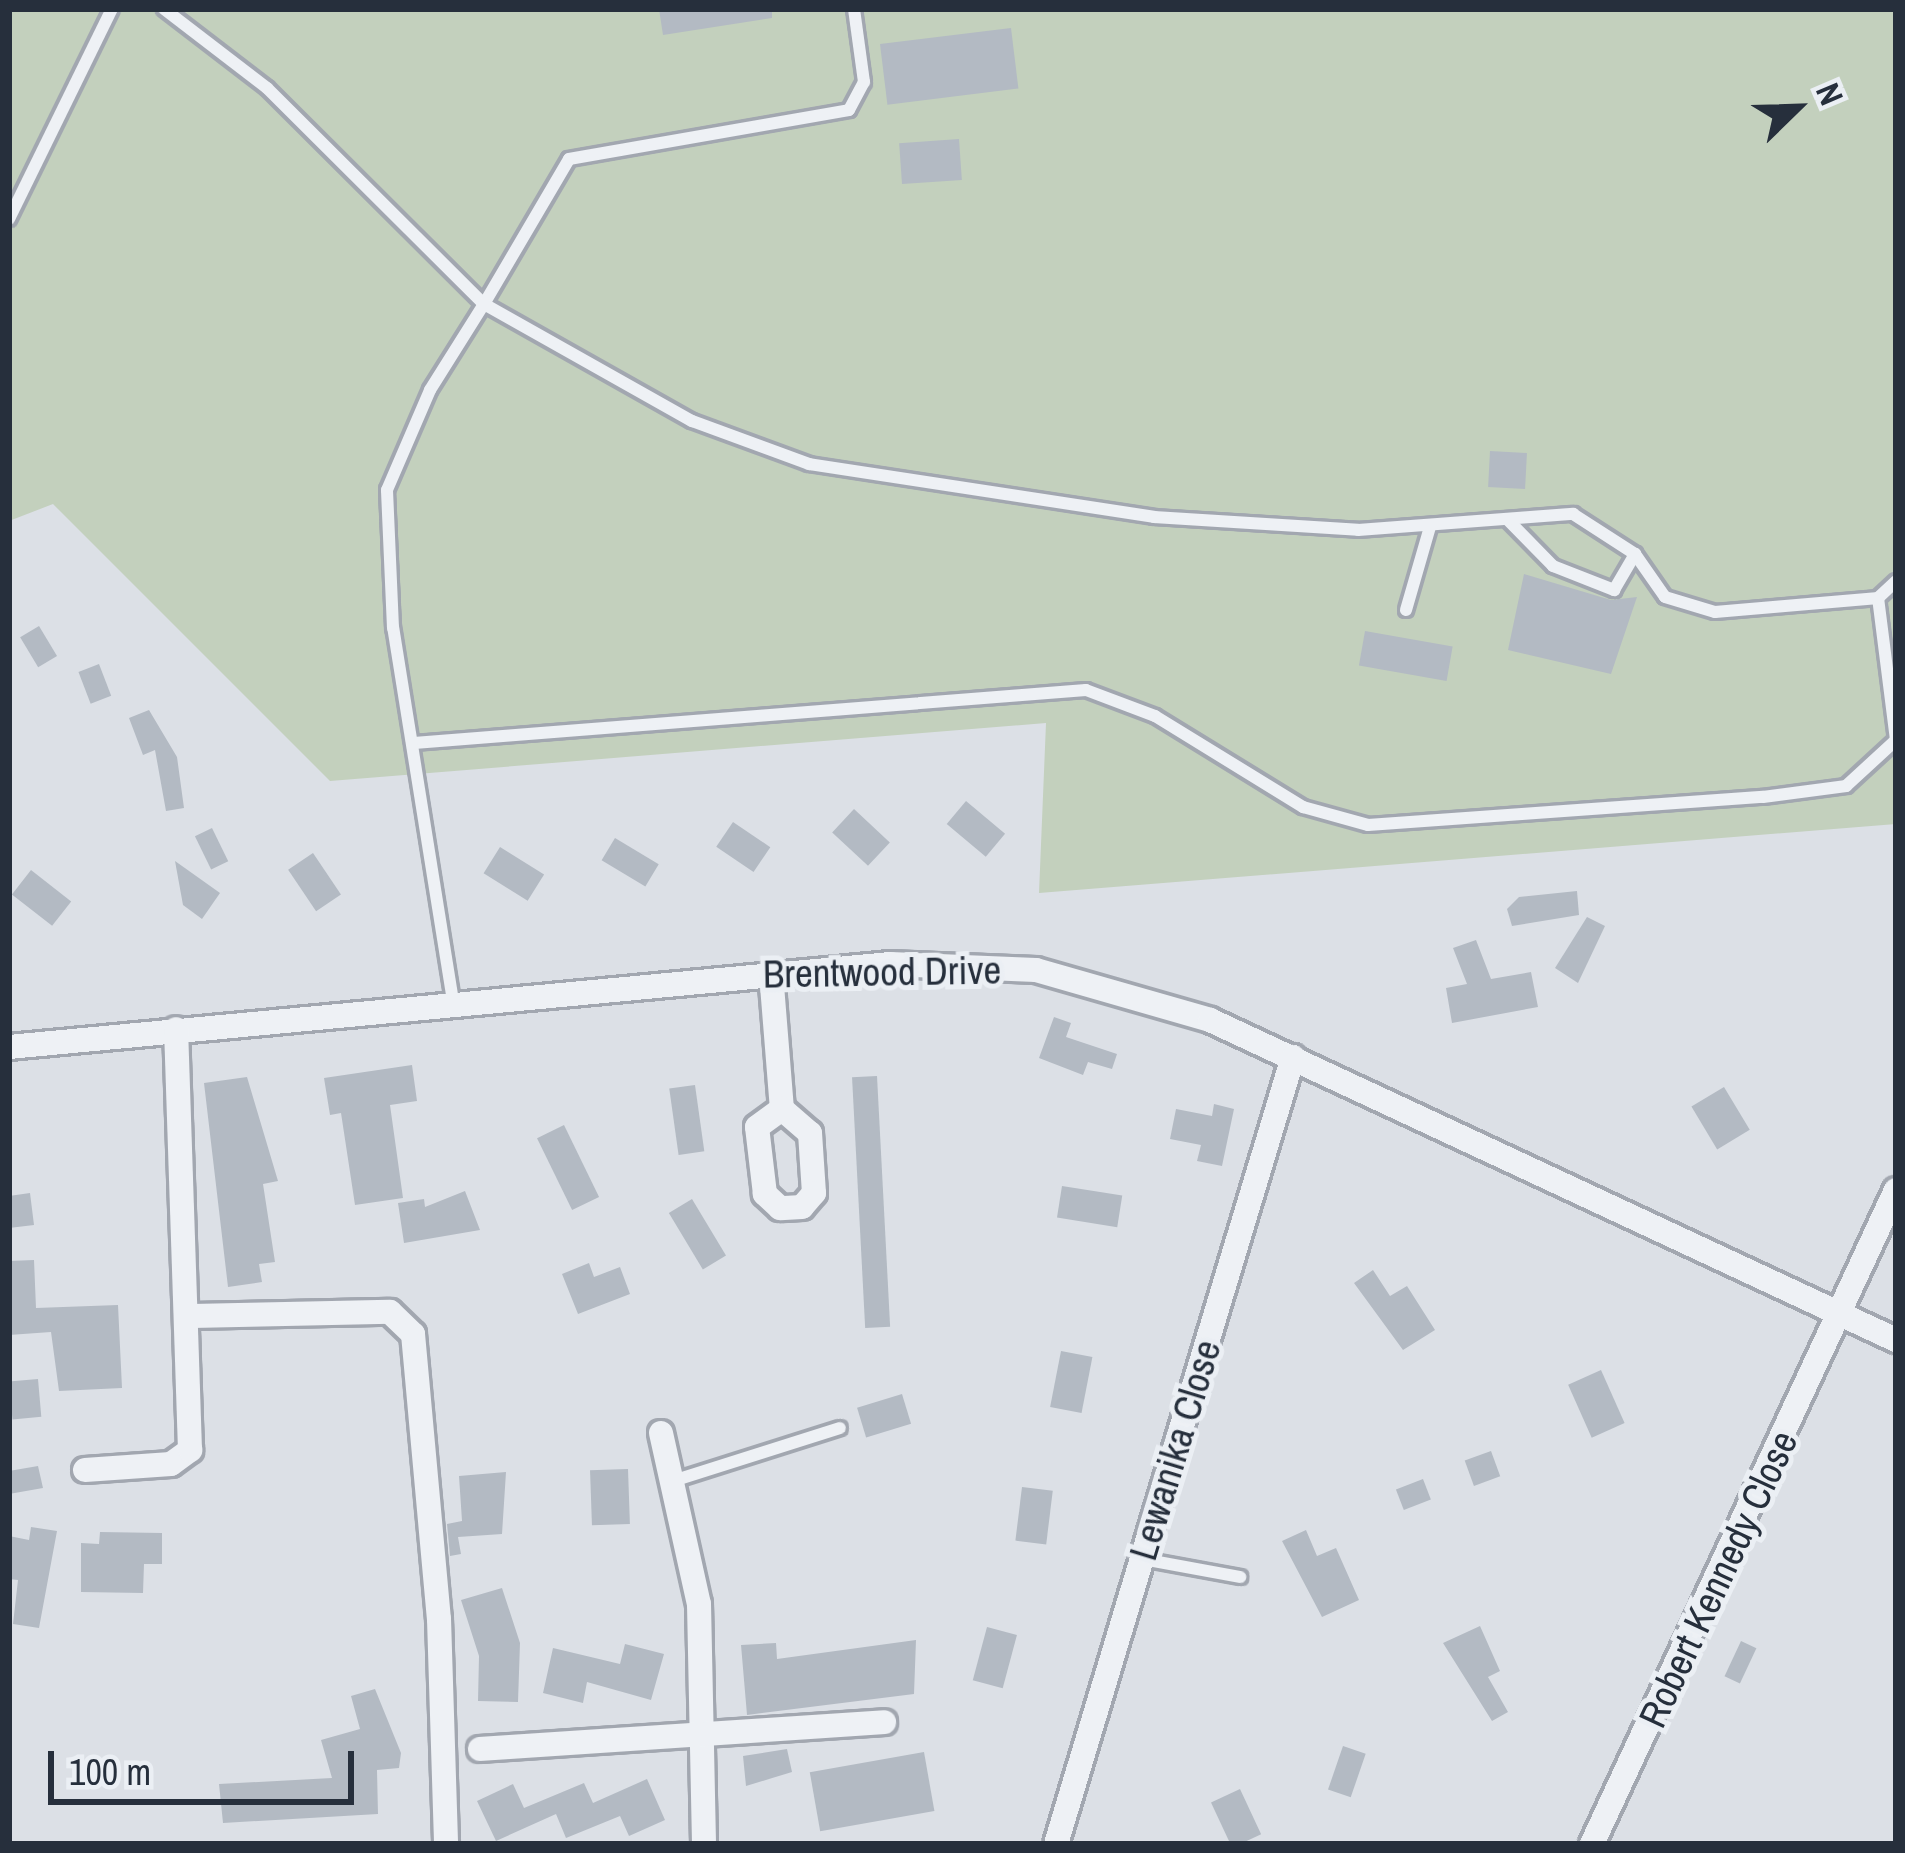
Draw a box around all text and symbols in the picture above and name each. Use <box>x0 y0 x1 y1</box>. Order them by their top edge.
north arrow <box>1737 48 1857 168</box>
text: N <box>1806 76 1854 112</box>
street label: Brentwood Drive <box>763 947 1001 997</box>
street label: Lewanika Close <box>1119 1334 1231 1566</box>
street label: Robert Kennedy Close <box>1629 1423 1807 1735</box>
scale bar <box>54 1727 360 1801</box>
text: 100 m <box>69 1748 151 1796</box>

